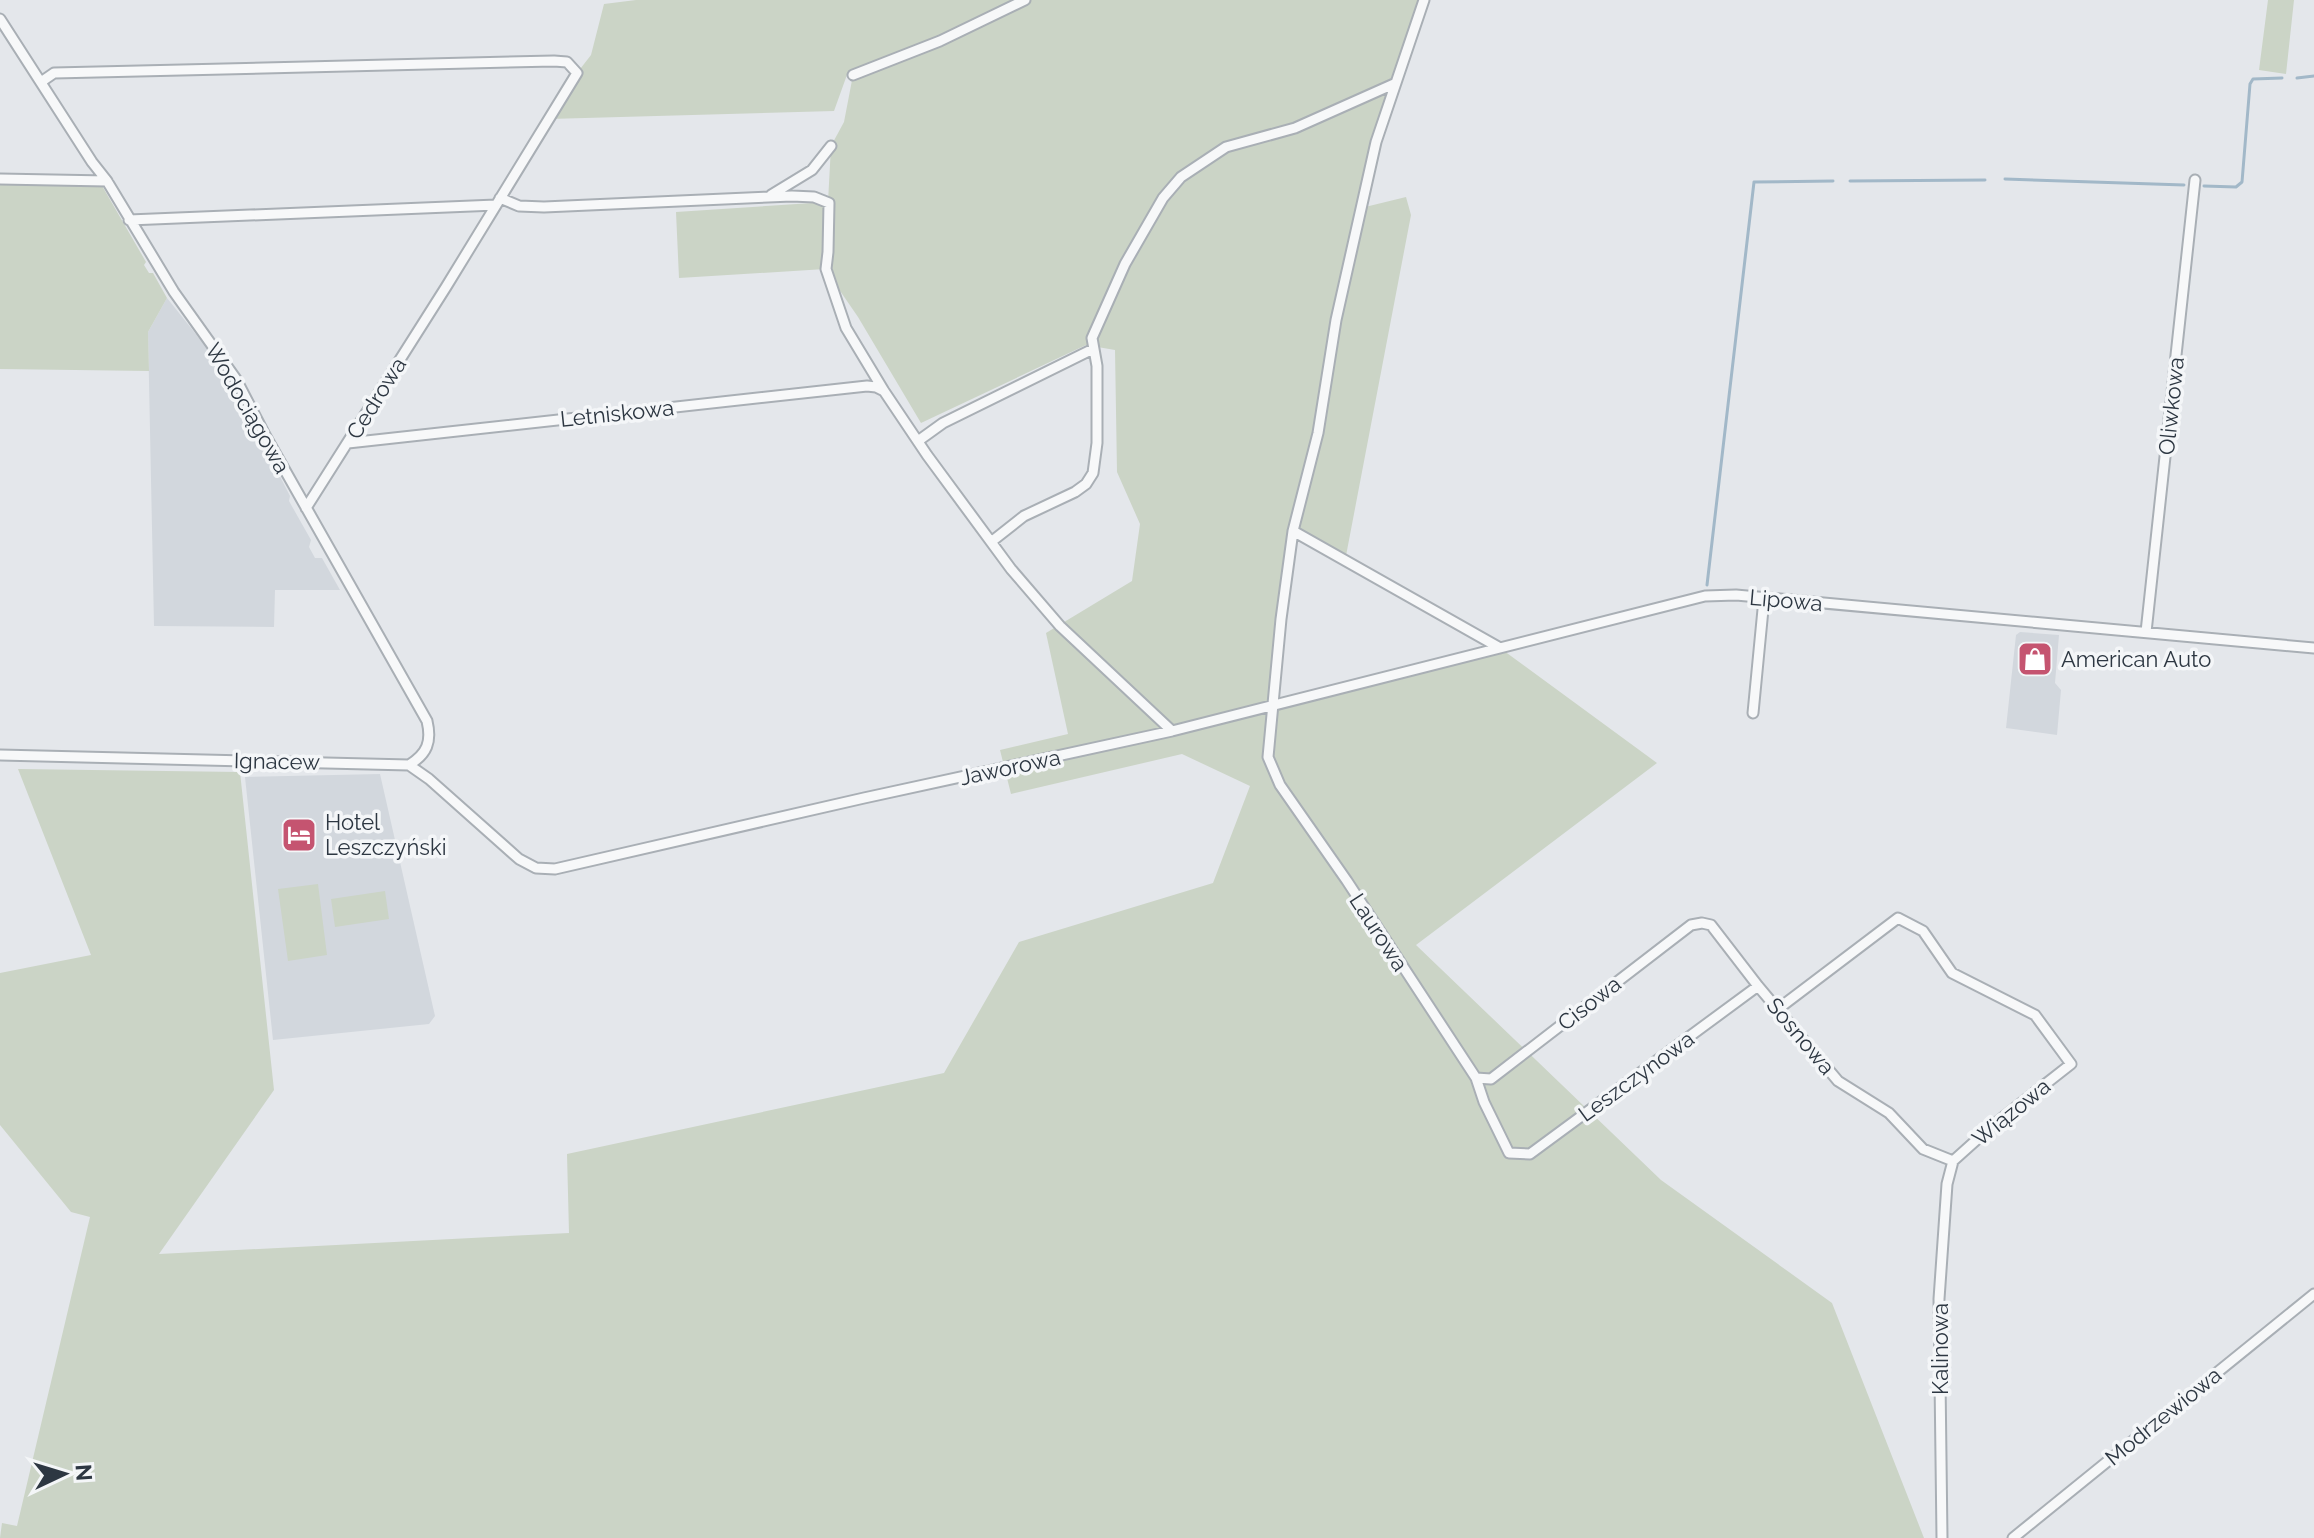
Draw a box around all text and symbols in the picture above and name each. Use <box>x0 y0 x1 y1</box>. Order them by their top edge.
street label: Wodociągowa <box>200 338 296 478</box>
street label: Cedrowa <box>341 352 411 444</box>
street label: Oliwkowa <box>2153 356 2189 456</box>
street label: Letniskowa <box>559 394 675 432</box>
street label: Lipowa <box>1748 584 1824 616</box>
shop icon: American Auto <box>2016 640 2054 678</box>
place label: American Auto <box>2061 646 2211 672</box>
street label: Jaworowa <box>957 744 1063 790</box>
street label: Ignacew <box>234 747 320 775</box>
place label: Hotel Leszczyński <box>325 809 446 860</box>
hotel icon: Hotel Leszczyński <box>280 816 318 854</box>
street label: Laurowa <box>1344 888 1414 976</box>
street label: Cisowa <box>1552 970 1626 1036</box>
street label: Sosnowa <box>1761 992 1841 1080</box>
street label: Leszczynowa <box>1573 1025 1699 1127</box>
street label: Wiązowa <box>1967 1073 2055 1151</box>
street label: Kalinowa <box>1927 1303 1953 1395</box>
street label: Modrzewiowa <box>2100 1361 2226 1471</box>
north arrow <box>24 1434 104 1514</box>
text: N <box>70 1463 98 1482</box>

